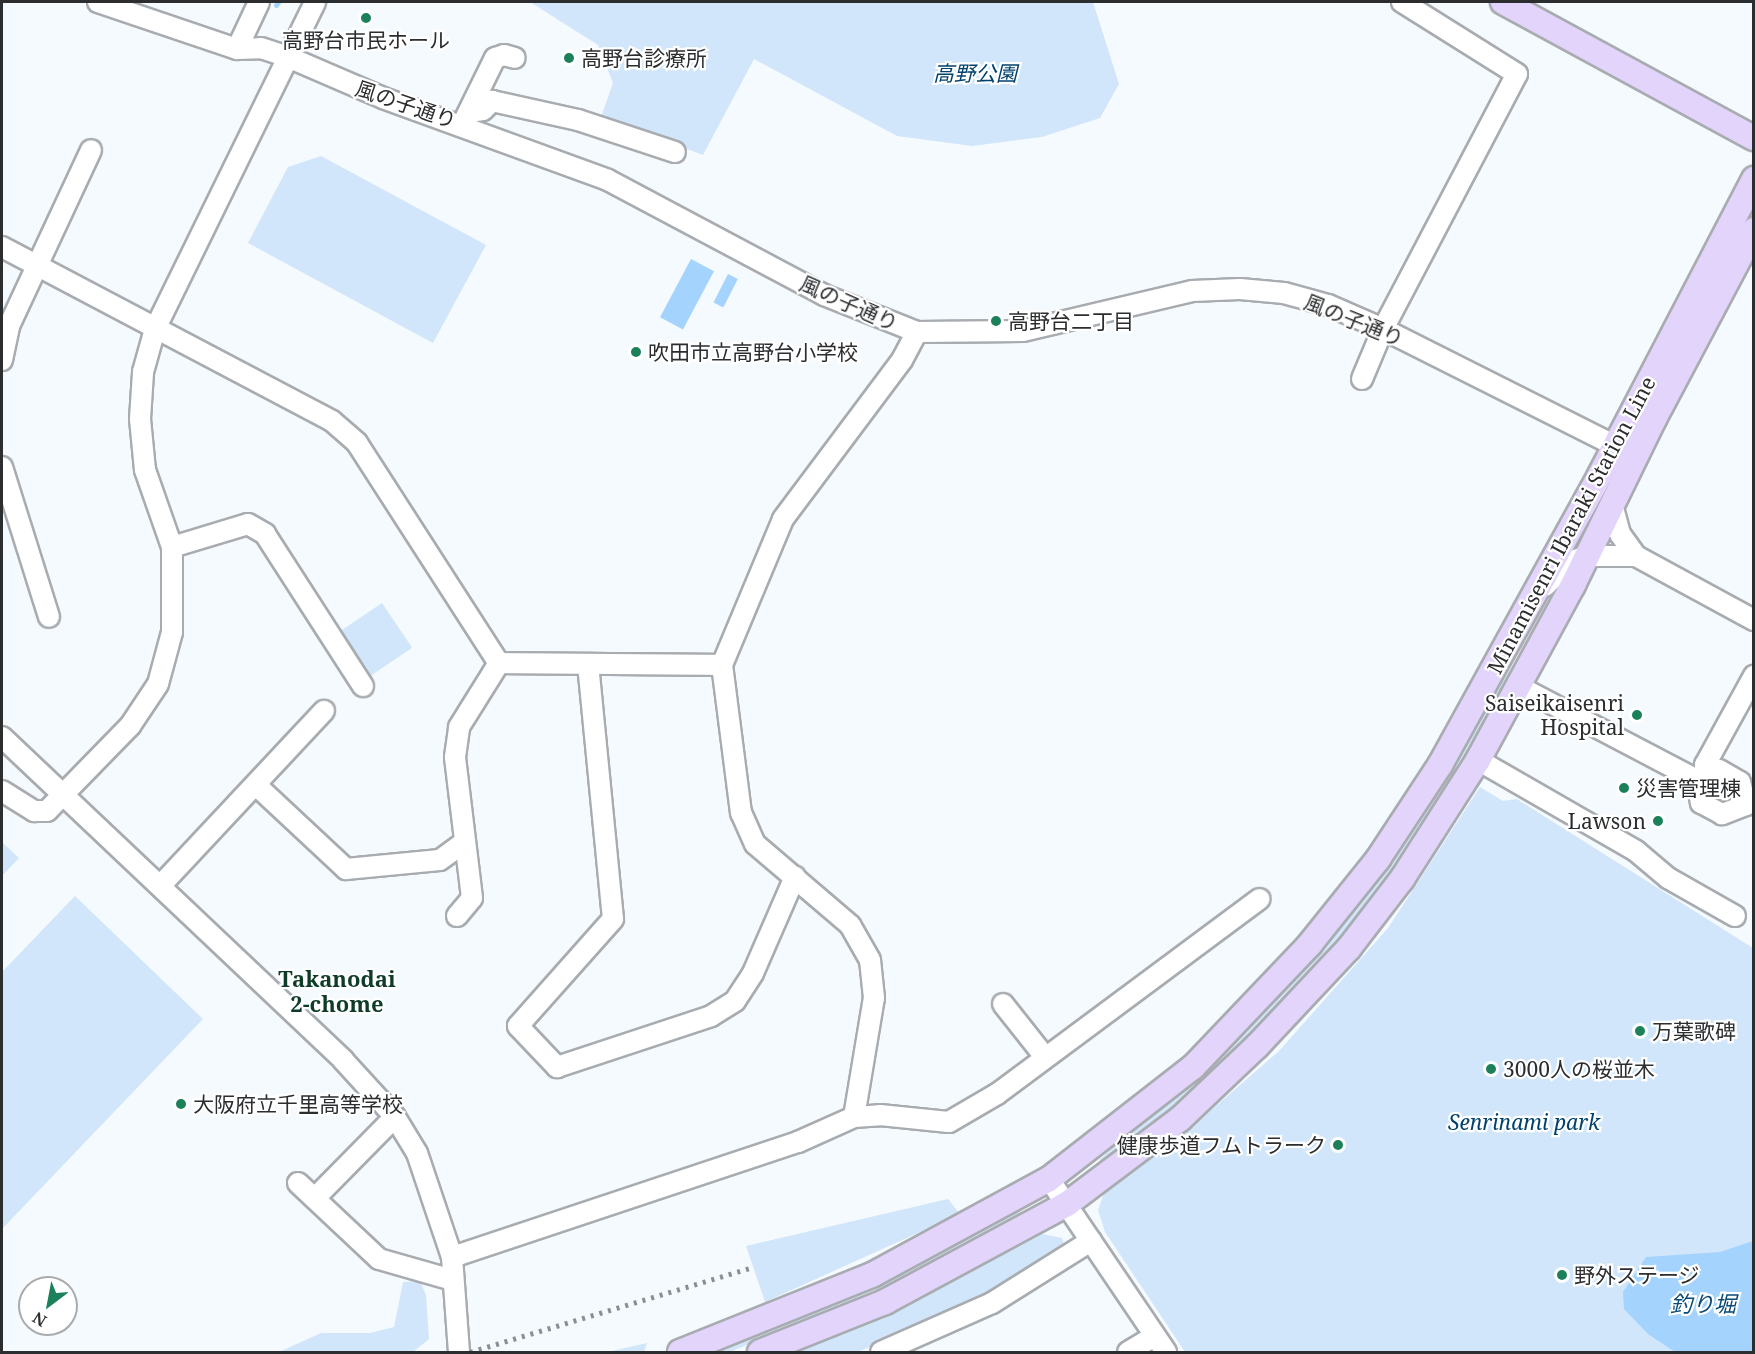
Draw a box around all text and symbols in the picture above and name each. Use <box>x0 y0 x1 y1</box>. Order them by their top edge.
marker: 高野台市民ホール <box>359 11 373 25</box>
place label: 高野台市民ホール <box>282 27 450 53</box>
place label: 高野台診療所 <box>581 45 707 71</box>
marker: 高野台診療所 <box>562 51 576 65</box>
park label: 高野公園 <box>933 60 1017 86</box>
street label: 風の子通り <box>352 75 460 133</box>
street label: 風の子通り <box>796 270 902 336</box>
street label: 風の子通り <box>1301 289 1407 351</box>
place label: 高野台二丁目 <box>1008 308 1134 334</box>
marker: 高野台二丁目 <box>989 314 1003 328</box>
place label: 吹田市立高野台小学校 <box>648 339 858 365</box>
marker: 吹田市立高野台小学校 <box>629 345 643 359</box>
street label: Minamisenri Ibaraki Station Line <box>1482 372 1660 678</box>
place label: Saiseikaisenri Hospital <box>1485 690 1624 740</box>
marker: Saiseikaisenri Hospital <box>1628 706 1646 724</box>
place label: 災害管理棟 <box>1636 775 1741 801</box>
marker: 災害管理棟 <box>1617 781 1631 795</box>
place label: Lawson <box>1568 808 1646 834</box>
marker: Lawson <box>1651 814 1665 828</box>
district label: Takanodai 2-chome <box>278 965 396 1016</box>
place label: 万葉歌碑 <box>1652 1018 1736 1044</box>
marker: 万葉歌碑 <box>1633 1024 1647 1038</box>
place label: 3000人の桜並木 <box>1503 1056 1655 1082</box>
marker: 3000人の桜並木 <box>1484 1062 1498 1076</box>
place label: 大阪府立千里高等学校 <box>193 1091 403 1117</box>
marker: 大阪府立千里高等学校 <box>174 1097 188 1111</box>
park label: Senrinami park <box>1448 1109 1600 1135</box>
place label: 健康歩道フムトラーク <box>1116 1132 1326 1158</box>
marker: 健康歩道フムトラーク <box>1331 1138 1345 1152</box>
place label: 野外ステージ <box>1574 1262 1700 1288</box>
marker: 野外ステージ <box>1555 1268 1569 1282</box>
north arrow <box>18 1276 78 1336</box>
water label: 釣り堀 <box>1670 1291 1736 1317</box>
text: N <box>28 1307 51 1332</box>

